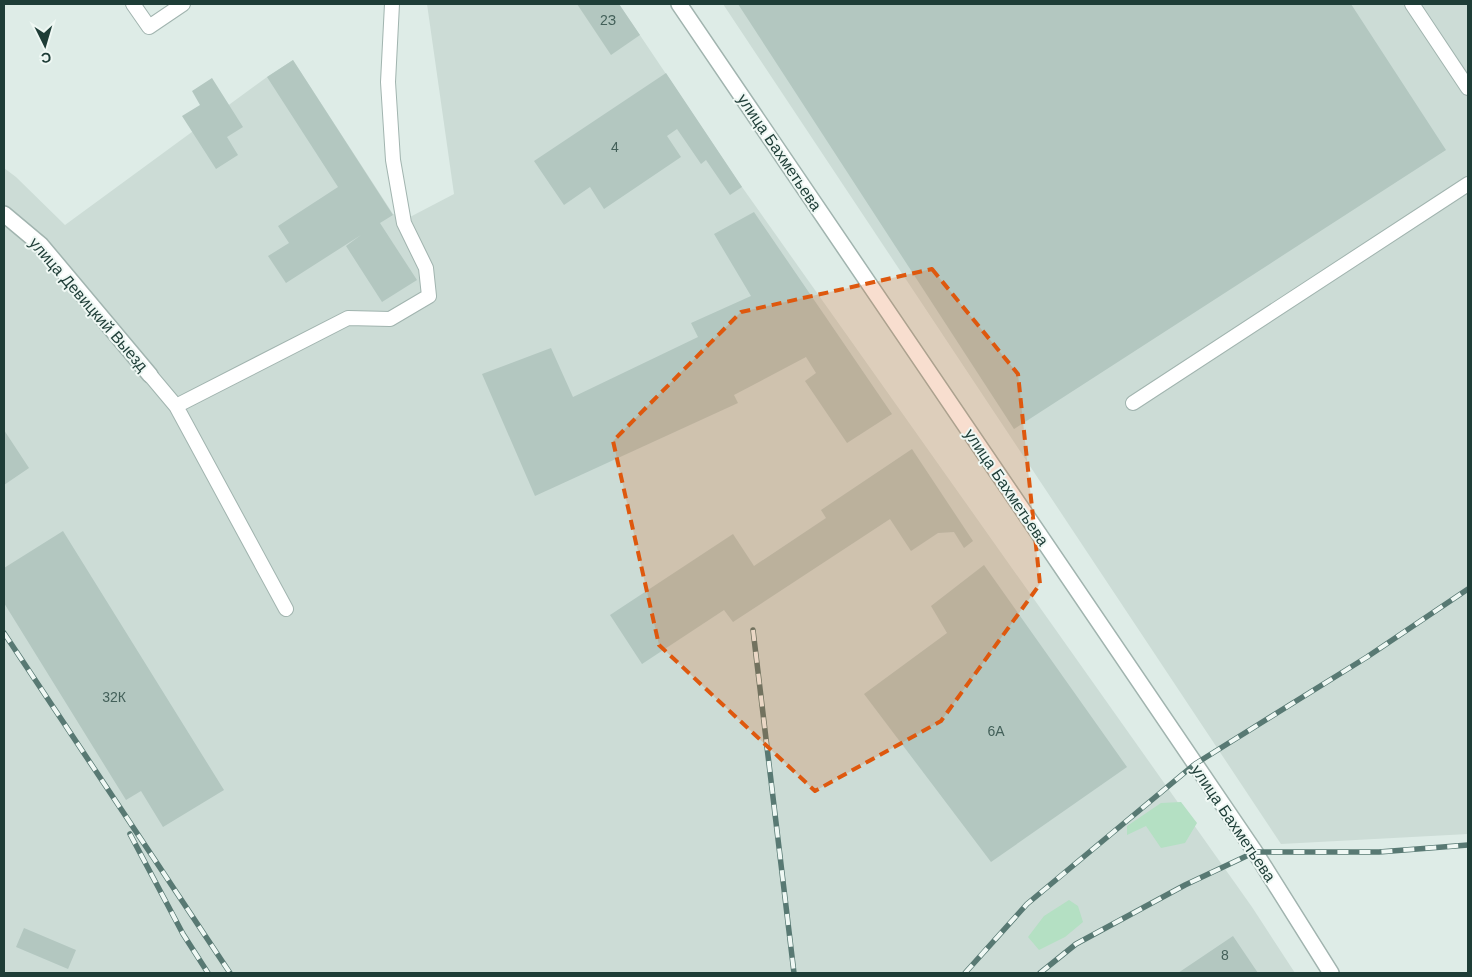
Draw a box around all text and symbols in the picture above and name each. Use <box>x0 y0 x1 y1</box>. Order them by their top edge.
house number: 2З <box>600 12 616 28</box>
north arrow <box>20 20 70 70</box>
text: С <box>40 50 52 66</box>
street label: улица Бахметьева <box>734 91 825 214</box>
house number: 4 <box>611 139 619 155</box>
street label: улица Девицкий Выезд <box>26 234 152 375</box>
street label: улица Бахметьева <box>961 426 1052 549</box>
house number: 32К <box>102 689 127 705</box>
house number: 6А <box>987 723 1005 739</box>
street label: улица Бахметьева <box>1188 762 1279 885</box>
house number: 8 <box>1221 947 1229 963</box>

